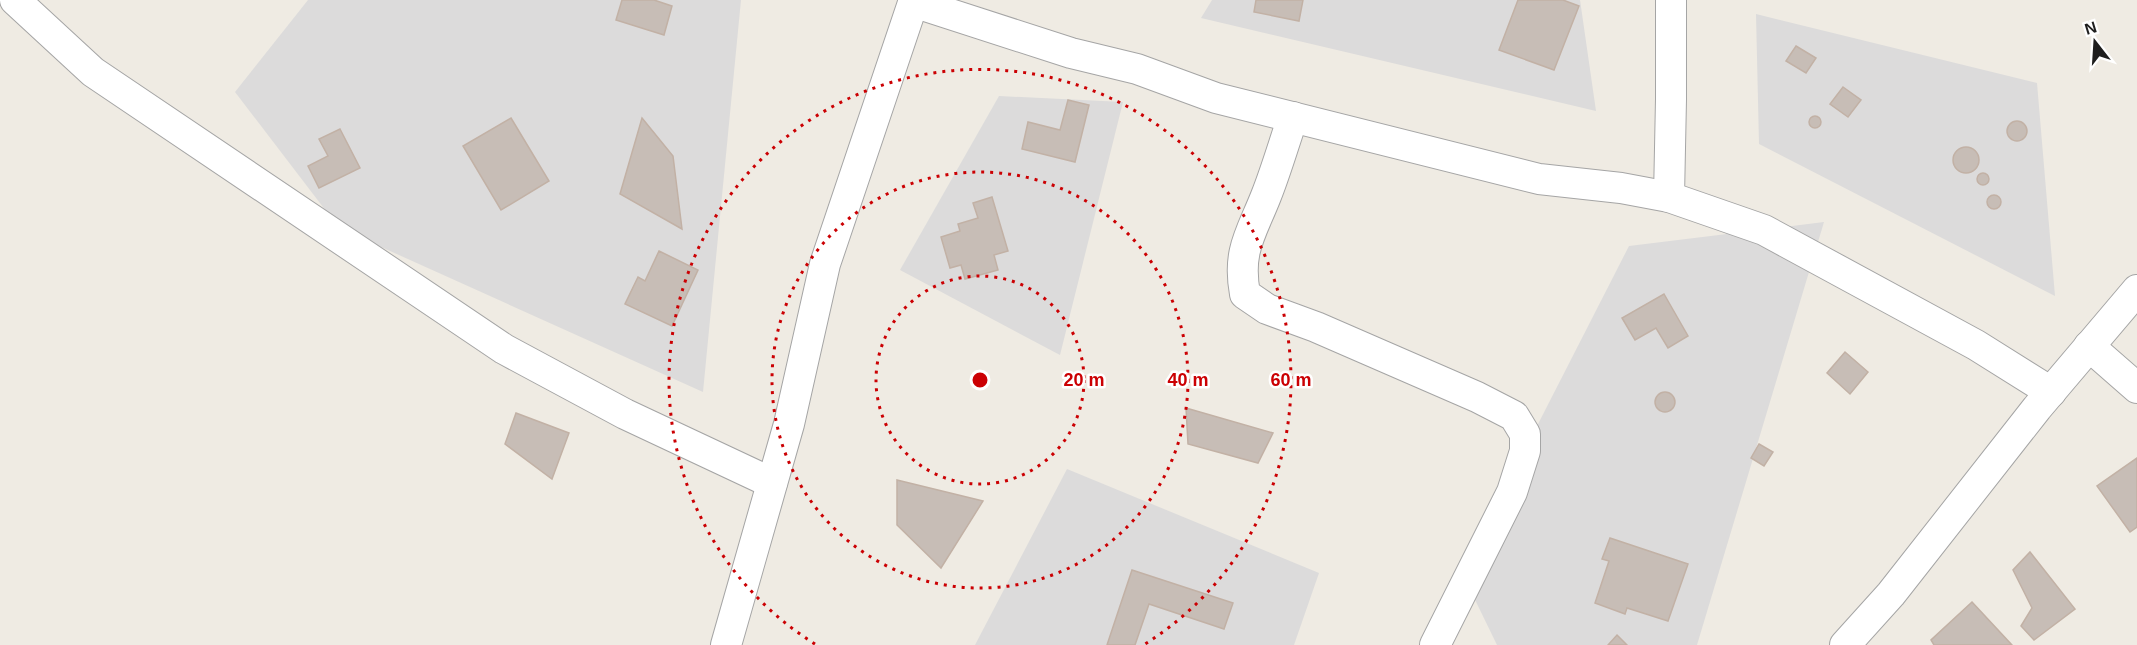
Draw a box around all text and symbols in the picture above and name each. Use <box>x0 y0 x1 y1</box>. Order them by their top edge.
north arrow <box>2065 12 2125 72</box>
text: N <box>2083 18 2099 38</box>
centre of rings <box>970 370 990 390</box>
text: 20 m <box>1063 370 1105 390</box>
text: 40 m <box>1167 370 1209 390</box>
text: 60 m <box>1270 370 1312 390</box>

